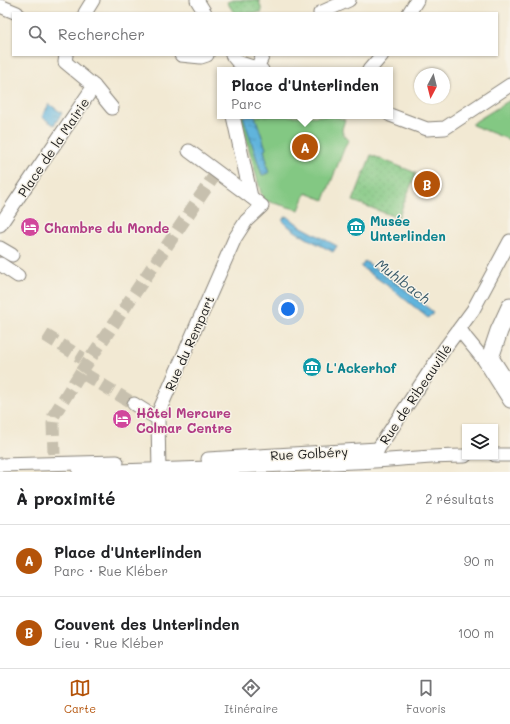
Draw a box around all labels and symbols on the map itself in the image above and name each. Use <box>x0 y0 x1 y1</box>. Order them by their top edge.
north arrow <box>414 68 450 104</box>
street label: Place de la Mairie <box>13 94 93 200</box>
pin: A <box>292 132 318 162</box>
pin: B <box>414 169 440 199</box>
place label: Musée Unterlinden <box>370 212 446 244</box>
hotel icon: Chambre du Monde <box>19 216 41 238</box>
museum icon: Musée Unterlinden <box>345 216 367 238</box>
place label: Chambre du Monde <box>44 219 169 236</box>
water label: Muhlbach <box>372 254 434 308</box>
street label: Rue du Rempart <box>160 293 218 393</box>
your location <box>278 299 298 319</box>
street label: Rue de Ribeauvillé <box>375 341 455 447</box>
museum icon: L'Ackerhof <box>301 356 323 378</box>
place label: L'Ackerhof <box>326 359 397 376</box>
place label: Hôtel Mercure Colmar Centre <box>136 404 232 436</box>
hotel icon: Hôtel Mercure Colmar Centre <box>111 408 133 430</box>
street label: Rue Golbéry <box>270 442 349 464</box>

